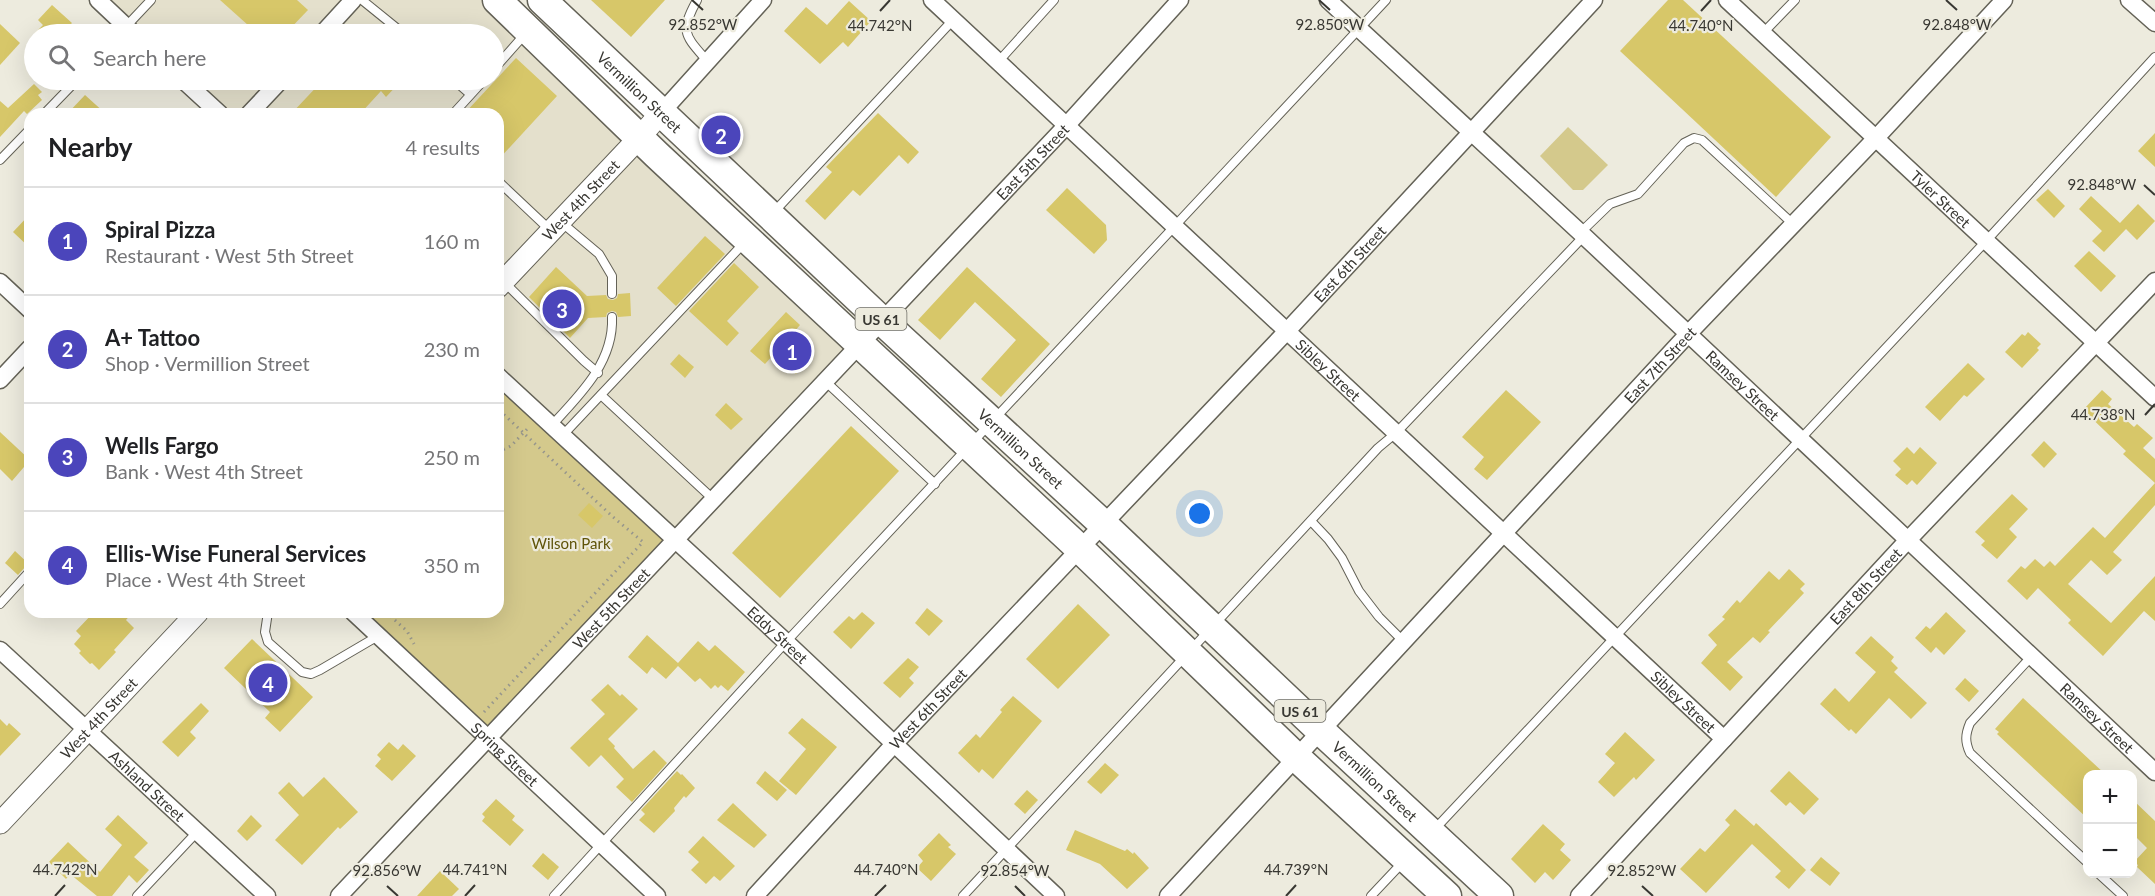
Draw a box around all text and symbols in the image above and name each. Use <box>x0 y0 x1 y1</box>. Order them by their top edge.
text: 92.852°W <box>669 15 738 33</box>
text: 92.850°W <box>1296 15 1365 33</box>
text: 92.848°W <box>1923 15 1992 33</box>
text: 44.742°N <box>848 16 912 34</box>
text: 44.740°N <box>1669 16 1733 34</box>
search box <box>24 24 504 90</box>
icon: search <box>45 41 78 74</box>
text: Search here <box>93 44 206 71</box>
street label: Vermillion Street <box>594 48 686 136</box>
pin: 2 <box>702 112 740 158</box>
street label: East 5th Street <box>992 119 1073 203</box>
text: Nearby <box>48 131 133 163</box>
text: 4 results <box>405 135 480 159</box>
street label: West 4th Street <box>538 155 623 244</box>
street label: Tyler Street <box>1907 167 1975 231</box>
text: 92.848°W <box>2068 175 2137 193</box>
text: Spiral Pizza <box>105 216 216 243</box>
street label: East 6th Street <box>1310 221 1390 306</box>
text: 1 <box>62 229 73 253</box>
text: 160 m <box>424 229 480 253</box>
text: Restaurant · West 5th Street <box>105 243 354 267</box>
pin: 3 <box>542 286 582 332</box>
road number: US 61 <box>856 308 906 330</box>
street label: East 7th Street <box>1620 322 1700 407</box>
text: A+ Tattoo <box>105 324 200 351</box>
pin: 1 <box>772 328 812 374</box>
street label: Sibley Street <box>1292 335 1365 405</box>
text: 2 <box>62 337 73 361</box>
text: 230 m <box>424 337 480 361</box>
street label: Ramsey Street <box>1702 346 1784 424</box>
text: Shop · Vermillion Street <box>105 351 310 375</box>
street label: Vermillion Street <box>974 405 1068 492</box>
text: 44.738°N <box>2071 405 2135 423</box>
text: Wells Fargo <box>105 432 219 459</box>
text: 3 <box>62 445 73 469</box>
text: 250 m <box>424 445 480 469</box>
text: Bank · West 4th Street <box>105 459 303 483</box>
your location <box>1185 499 1214 528</box>
park label: Wilson Park <box>531 534 611 552</box>
text: Ellis-Wise Funeral Services <box>105 540 366 567</box>
street label: East 8th Street <box>1826 544 1906 628</box>
text: 4 <box>62 553 73 577</box>
text: 350 m <box>424 553 480 577</box>
street label: West 5th Street <box>569 564 654 652</box>
text: Place · West 4th Street <box>105 567 306 591</box>
street label: Eddy Street <box>744 602 812 667</box>
pin: 4 <box>248 660 288 706</box>
street label: West 6th Street <box>885 664 971 752</box>
street label: Sibley Street <box>1647 667 1720 736</box>
street label: West 4th Street <box>56 673 141 762</box>
street label: Ramsey Street <box>2057 679 2138 757</box>
road number: US 61 <box>1274 700 1326 722</box>
street label: Spring Street <box>468 718 543 790</box>
street label: Vermillion Street <box>1329 737 1422 825</box>
street label: Ashland Street <box>106 746 189 825</box>
map controls <box>2083 770 2137 878</box>
button: + <box>2083 770 2137 824</box>
button: − <box>2083 824 2137 878</box>
text: 44.742°N <box>33 860 97 878</box>
text: 44.741°N <box>443 860 507 878</box>
text: 44.740°N <box>854 860 918 878</box>
text: 44.739°N <box>1264 860 1328 878</box>
text: 92.856°W <box>353 861 422 879</box>
text: 92.854°W <box>981 861 1050 879</box>
text: 92.852°W <box>1608 861 1677 879</box>

